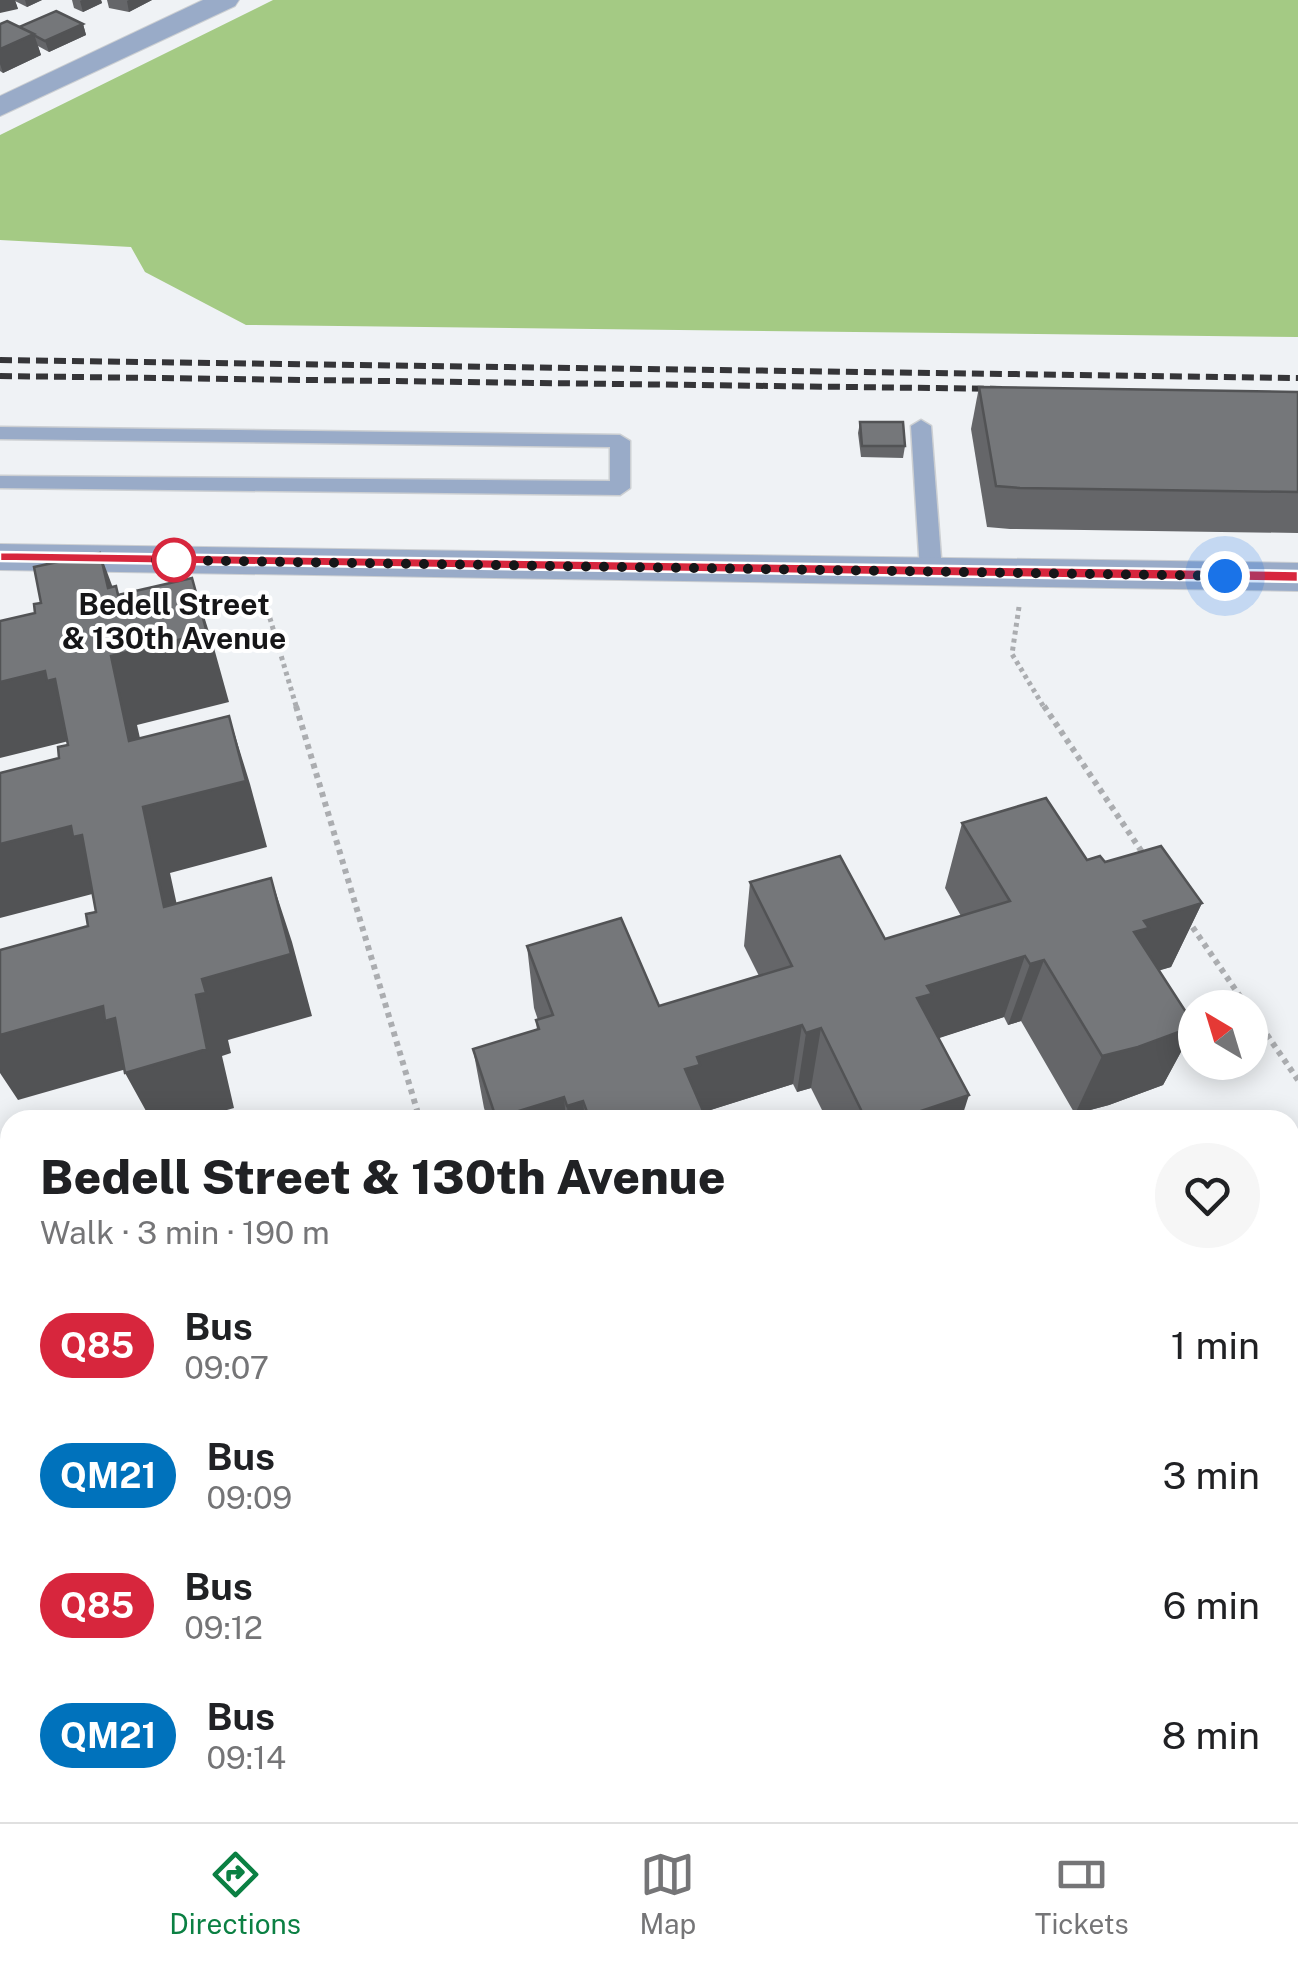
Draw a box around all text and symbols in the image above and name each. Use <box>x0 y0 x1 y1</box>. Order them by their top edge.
marker: Bedell Street & 130th Avenue <box>153 539 195 581</box>
your location <box>1200 551 1250 601</box>
place label: Bedell Street & 130th Avenue <box>62 586 286 656</box>
north arrow <box>1178 990 1268 1080</box>
map controls <box>1178 990 1268 1080</box>
button: heart <box>1155 1143 1260 1248</box>
text: Bedell Street & 130th Avenue <box>40 1148 726 1205</box>
text: Walk · 3 min · 190 m <box>40 1214 330 1251</box>
text: Bus <box>184 1304 253 1349</box>
text: 1 min <box>1171 1323 1260 1368</box>
text: Q85 <box>60 1325 134 1366</box>
text: 09:07 <box>184 1349 269 1386</box>
text: Bus <box>206 1434 275 1479</box>
text: 3 min <box>1162 1453 1260 1498</box>
text: QM21 <box>60 1455 156 1496</box>
text: 09:09 <box>206 1479 292 1516</box>
text: Bus <box>184 1564 253 1609</box>
text: 6 min <box>1163 1583 1260 1628</box>
text: Q85 <box>60 1585 134 1626</box>
text: 09:12 <box>184 1609 263 1646</box>
text: Bus <box>206 1694 275 1739</box>
text: 8 min <box>1162 1713 1260 1758</box>
text: QM21 <box>60 1715 156 1756</box>
text: 09:14 <box>206 1739 286 1776</box>
tab: Directions <box>169 1847 301 1940</box>
tab: Map <box>639 1847 696 1940</box>
tab: Tickets <box>1035 1847 1129 1940</box>

